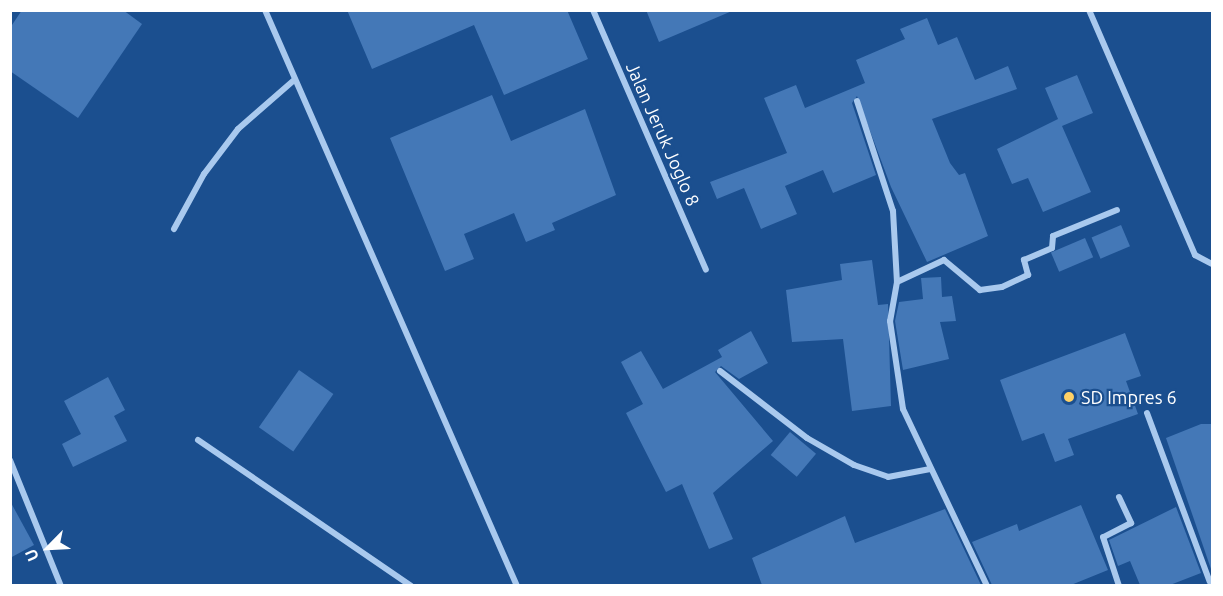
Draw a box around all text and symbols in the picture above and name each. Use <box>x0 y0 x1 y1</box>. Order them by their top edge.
street label: Jalan Jeruk Joglo 8 <box>622 59 704 209</box>
place label: SD Impres 6 <box>1081 386 1177 408</box>
marker: SD Impres 6 <box>1062 390 1076 404</box>
north arrow <box>18 518 78 578</box>
text: U <box>21 547 42 564</box>

